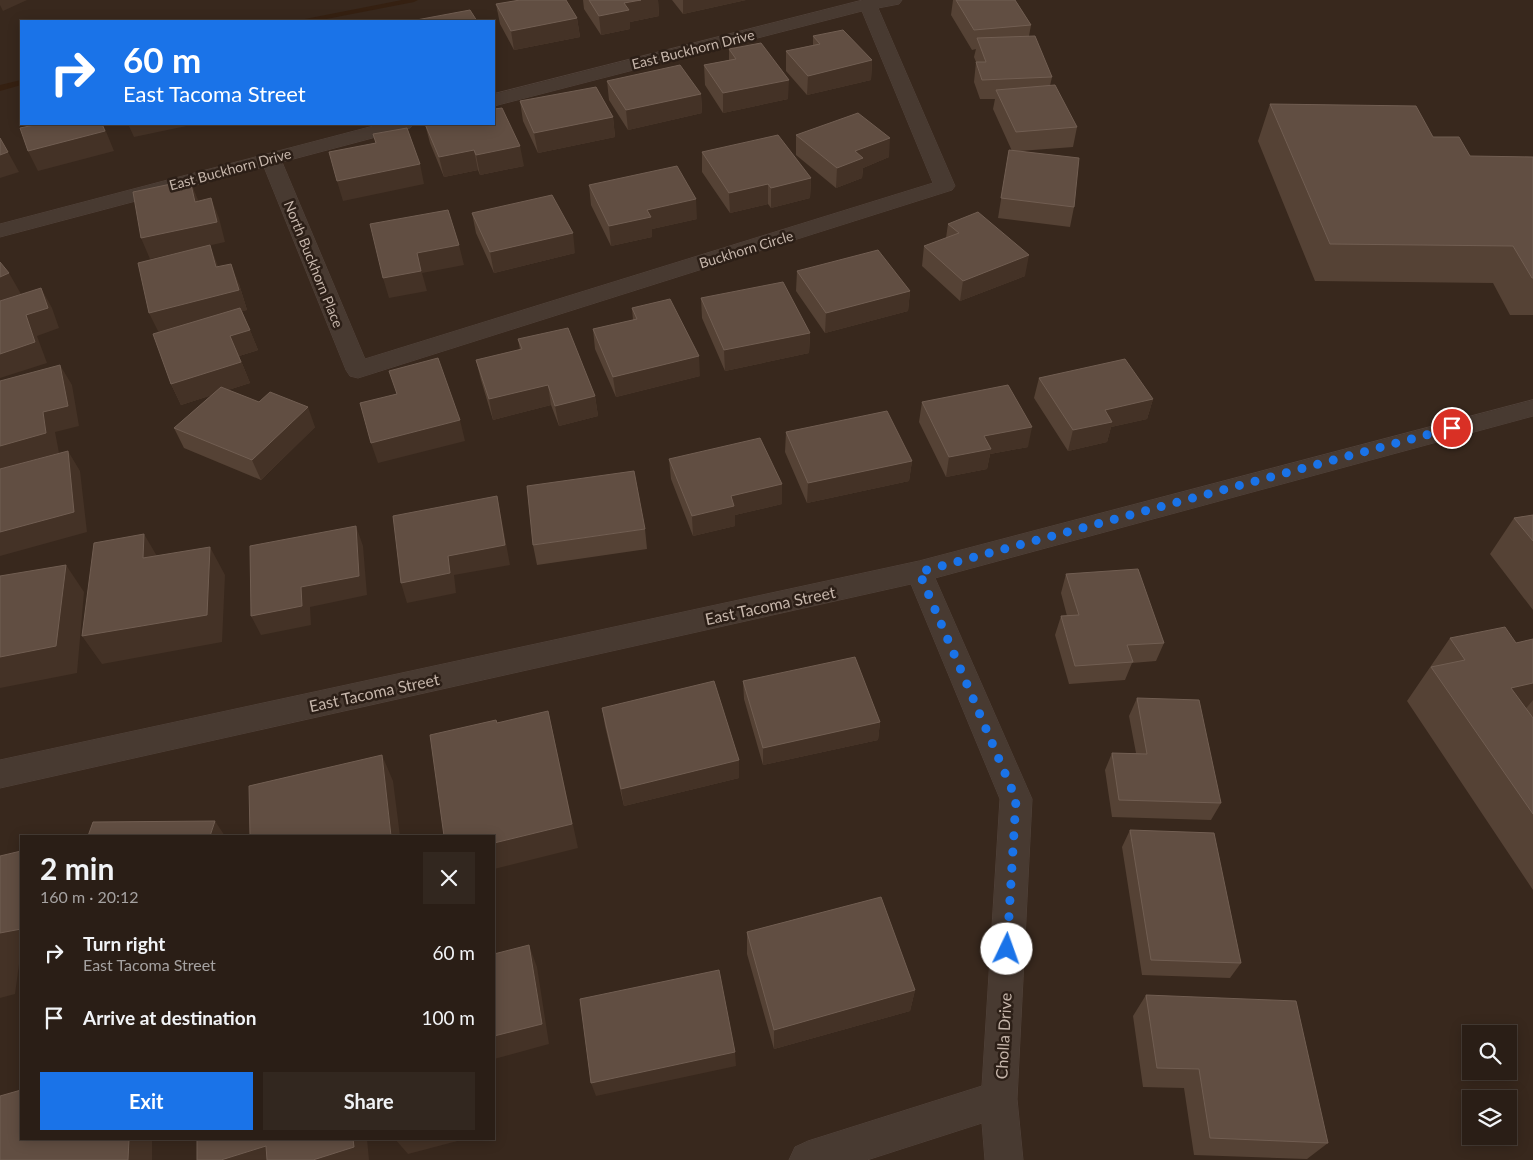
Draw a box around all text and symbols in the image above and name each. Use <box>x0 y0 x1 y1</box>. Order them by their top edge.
street label: East Buckhorn Drive <box>630 26 756 72</box>
text: 60 m <box>123 38 201 80</box>
icon: right <box>40 40 105 105</box>
text: East Tacoma Street <box>123 80 306 107</box>
street label: East Buckhorn Drive <box>167 145 293 193</box>
street label: North Buckhorn Place <box>281 198 347 330</box>
street label: Buckhorn Circle <box>697 227 795 271</box>
pin <box>1431 407 1473 449</box>
icon: arrive <box>1438 414 1466 442</box>
street label: East Tacoma Street <box>703 582 837 628</box>
street label: East Tacoma Street <box>307 669 441 715</box>
text: 2 min <box>40 850 114 886</box>
button: close <box>423 852 475 904</box>
text: 160 m · 20:12 <box>40 887 139 906</box>
position arrow <box>980 922 1032 974</box>
text: Turn right <box>83 932 165 955</box>
icon: right <box>40 939 68 967</box>
text: 60 m <box>432 941 475 964</box>
text: East Tacoma Street <box>83 955 216 974</box>
street label: Cholla Drive <box>991 992 1015 1080</box>
icon: arrive <box>40 1004 68 1032</box>
text: Arrive at destination <box>83 1006 256 1029</box>
text: 100 m <box>421 1006 475 1029</box>
map controls <box>1462 1025 1517 1145</box>
button: search <box>1462 1025 1517 1080</box>
button: Exit <box>40 1072 253 1130</box>
button: Share <box>263 1072 475 1130</box>
button: layers <box>1462 1090 1517 1145</box>

